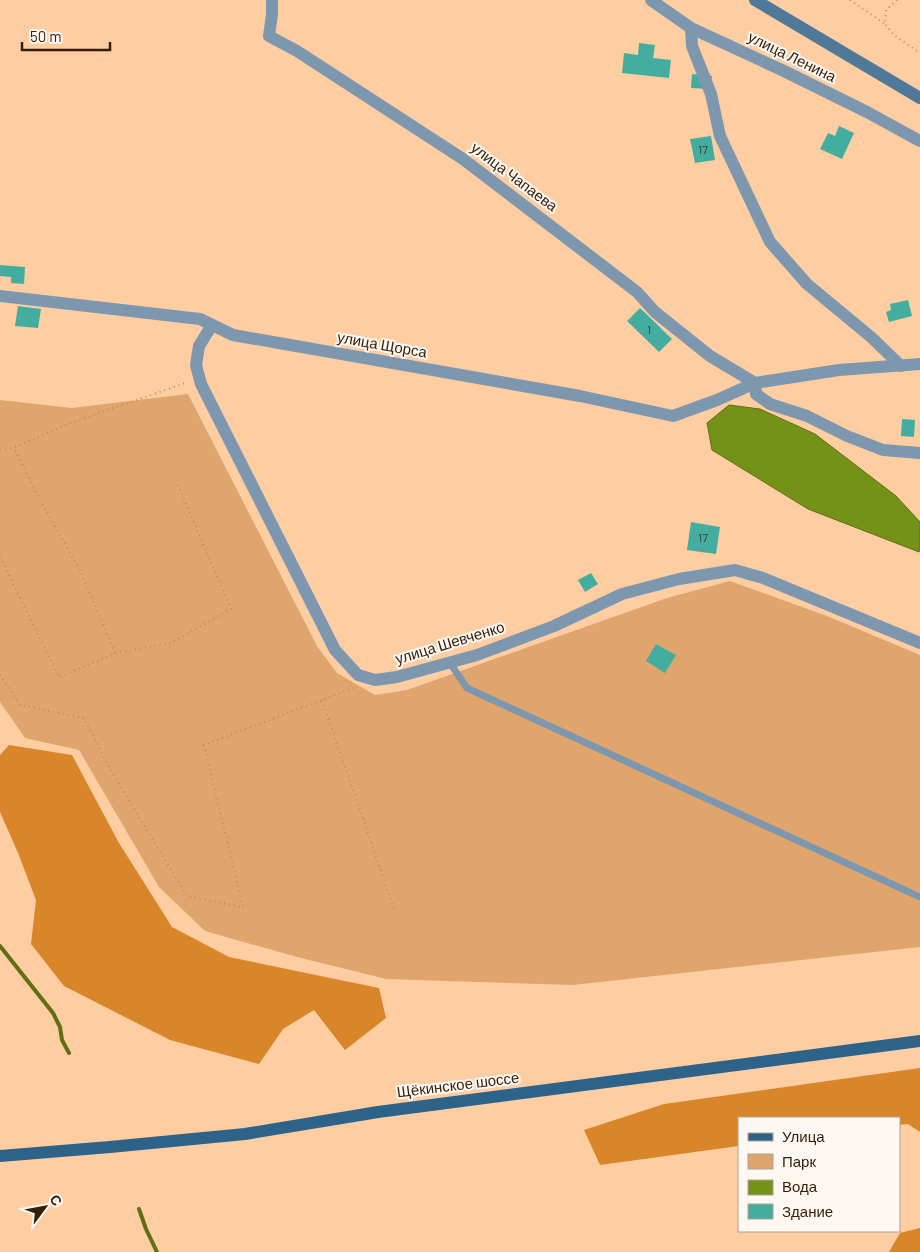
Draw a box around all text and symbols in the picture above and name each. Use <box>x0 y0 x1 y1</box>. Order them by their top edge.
scale bar <box>22 20 110 52</box>
text: 50 m <box>30 27 62 45</box>
street label: улица Ленина <box>745 27 840 85</box>
street label: улица Чапаева <box>468 138 562 215</box>
house number: 17 <box>698 142 708 156</box>
house number: 1 <box>647 322 651 336</box>
street label: улица Щорса <box>336 327 429 361</box>
house number: 17 <box>698 530 708 544</box>
street label: улица Шевченко <box>393 617 506 667</box>
street label: Щёкинское шоссе <box>396 1068 520 1100</box>
legend <box>738 1117 900 1232</box>
text: Улица <box>782 1127 825 1145</box>
text: Парк <box>782 1152 816 1170</box>
text: Вода <box>782 1177 818 1195</box>
north arrow <box>20 1182 70 1232</box>
text: С <box>47 1191 66 1209</box>
text: Здание <box>782 1202 833 1220</box>

